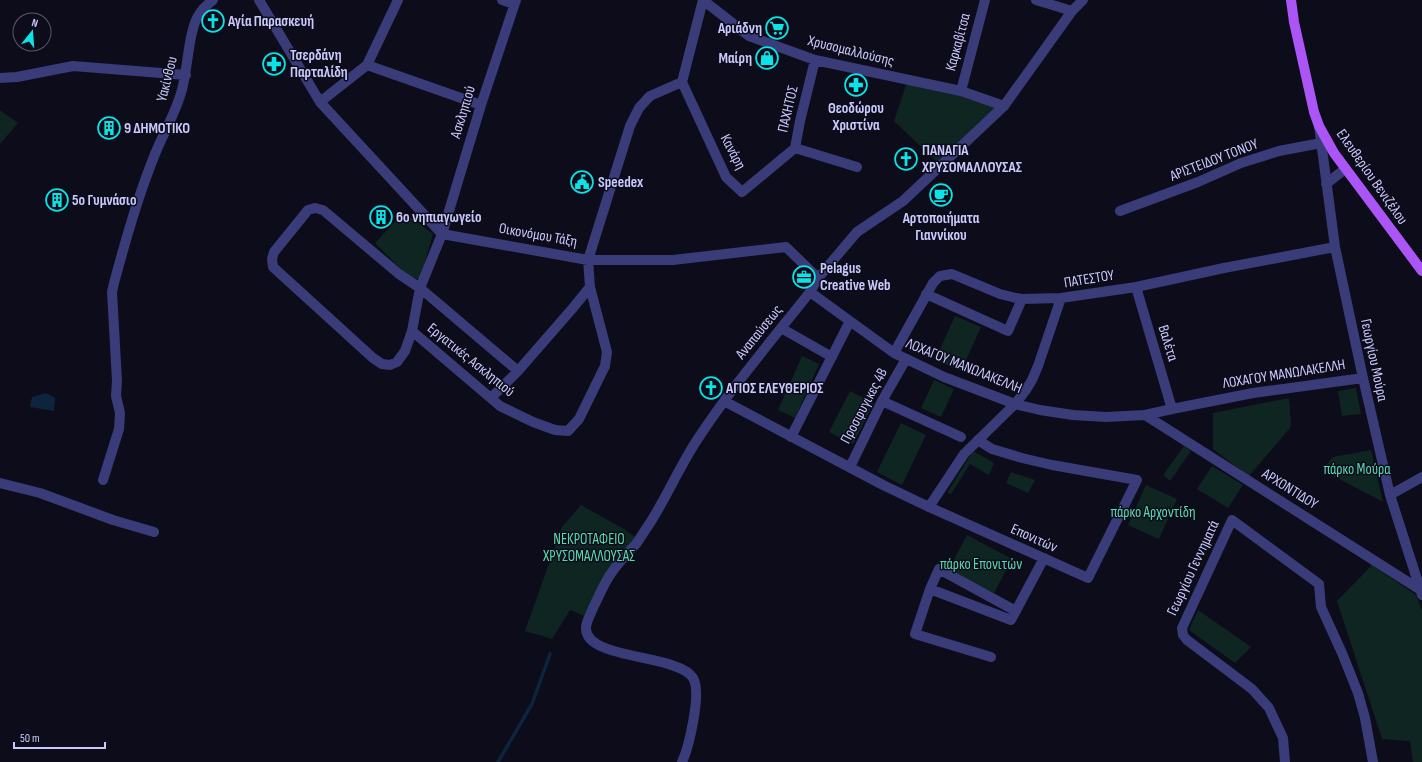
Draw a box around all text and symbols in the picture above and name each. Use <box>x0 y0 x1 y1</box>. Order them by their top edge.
church icon: Αγία Παρασκευή <box>200 8 226 34</box>
street label: Καρκαβίτσα <box>941 10 975 73</box>
north arrow <box>12 12 52 52</box>
place label: Αγία Παρασκευή <box>227 12 314 31</box>
supermarket icon: Αριάδνη <box>764 15 790 41</box>
text: N <box>30 16 40 30</box>
place label: Αριάδνη <box>717 19 762 38</box>
street label: Χρυσομαλλούσης <box>805 31 896 71</box>
shop icon: Μαίρη <box>754 45 780 71</box>
place label: Τσερδάνη Παρταλίδη <box>290 46 348 82</box>
place label: Μαίρη <box>719 49 752 68</box>
pharmacy icon: Τσερδάνη Παρταλίδη <box>261 51 287 77</box>
street label: Υακίνθου <box>152 54 182 104</box>
pharmacy icon: Θεοδώρου Χριστίνα <box>843 72 869 98</box>
street label: Ασκληπιού <box>446 83 480 142</box>
street label: ΠΑΧΗΤΟΣ <box>773 84 803 134</box>
place label: Θεοδώρου Χριστίνα <box>828 99 884 135</box>
building icon: 9 ΔΗΜΟΤΙΚΟ <box>96 115 122 141</box>
place label: 9 ΔΗΜΟΤΙΚΟ <box>124 119 190 138</box>
street label: Ελευθερίου Βενιζέλου <box>1332 126 1412 228</box>
street label: Κανάρη <box>716 131 750 173</box>
street label: ΑΡΙΣΤΕΙΔΟΥ ΤΟΝΟΥ <box>1166 134 1262 186</box>
place label: ΠΑΝΑΓΙΑ ΧΡΥΣΟΜΑΛΛΟΥΣΑΣ <box>921 141 1022 177</box>
church icon: ΠΑΝΑΓΙΑ ΧΡΥΣΟΜΑΛΛΟΥΣΑΣ <box>893 146 919 172</box>
public building icon: Speedex <box>569 169 595 195</box>
place label: Speedex <box>598 173 644 192</box>
cafe icon: Αρτοποιήματα Γιαννίκου <box>928 182 954 208</box>
building icon: 5o Γυμνάσιο <box>44 187 70 213</box>
place label: 5o Γυμνάσιο <box>72 191 137 210</box>
building icon: 6ο νηπιαγωγείο <box>368 204 394 230</box>
place label: 6ο νηπιαγωγείο <box>396 208 481 227</box>
place label: Αρτοποιήματα Γιαννίκου <box>902 209 980 245</box>
street label: Οικονόμου Τάξη <box>497 219 579 251</box>
place label: Pelagus Creative Web <box>820 259 891 295</box>
office icon: Pelagus Creative Web <box>791 264 817 290</box>
street label: ΠΑΤΕΣΤΟΥ <box>1062 266 1116 292</box>
street label: Αναπαύσεως <box>731 301 787 364</box>
street label: Γεωργίου Μούρα <box>1356 317 1392 404</box>
street label: Εργατικές Ασκληπιού <box>423 319 519 401</box>
street label: Βαλέτα <box>1154 323 1183 364</box>
street label: ΛΟΧΑΓΟΥ ΜΑΝΩΛΑΚΕΛΛΗ <box>902 334 1025 398</box>
street label: ΛΟΧΑΓΟΥ ΜΑΝΩΛΑΚΕΛΛΗ <box>1220 355 1347 393</box>
street label: Προσφυγικες 4Β <box>836 365 892 447</box>
church icon: ΑΓΙΟΣ ΕΛΕΥΘΕΡΙΟΣ <box>698 375 724 401</box>
place label: ΑΓΙΟΣ ΕΛΕΥΘΕΡΙΟΣ <box>725 379 824 398</box>
park label: πάρκο Μούρα <box>1323 460 1391 479</box>
street label: ΑΡΧΟΝΤΙΔΟΥ <box>1258 464 1322 514</box>
park label: πάρκο Αρχοντίδη <box>1110 503 1196 522</box>
street label: Γεωργίου Γεννηματά <box>1163 517 1224 619</box>
street label: Επονιτών <box>1008 519 1060 557</box>
park label: ΝΕΚΡΟΤΑΦΕΙΟ ΧΡΥΣΟΜΑΛΛΟΥΣΑΣ <box>542 530 635 566</box>
park label: πάρκο Επονιτών <box>940 555 1022 574</box>
scale bar <box>14 724 105 750</box>
text: 50 m <box>20 731 40 746</box>

